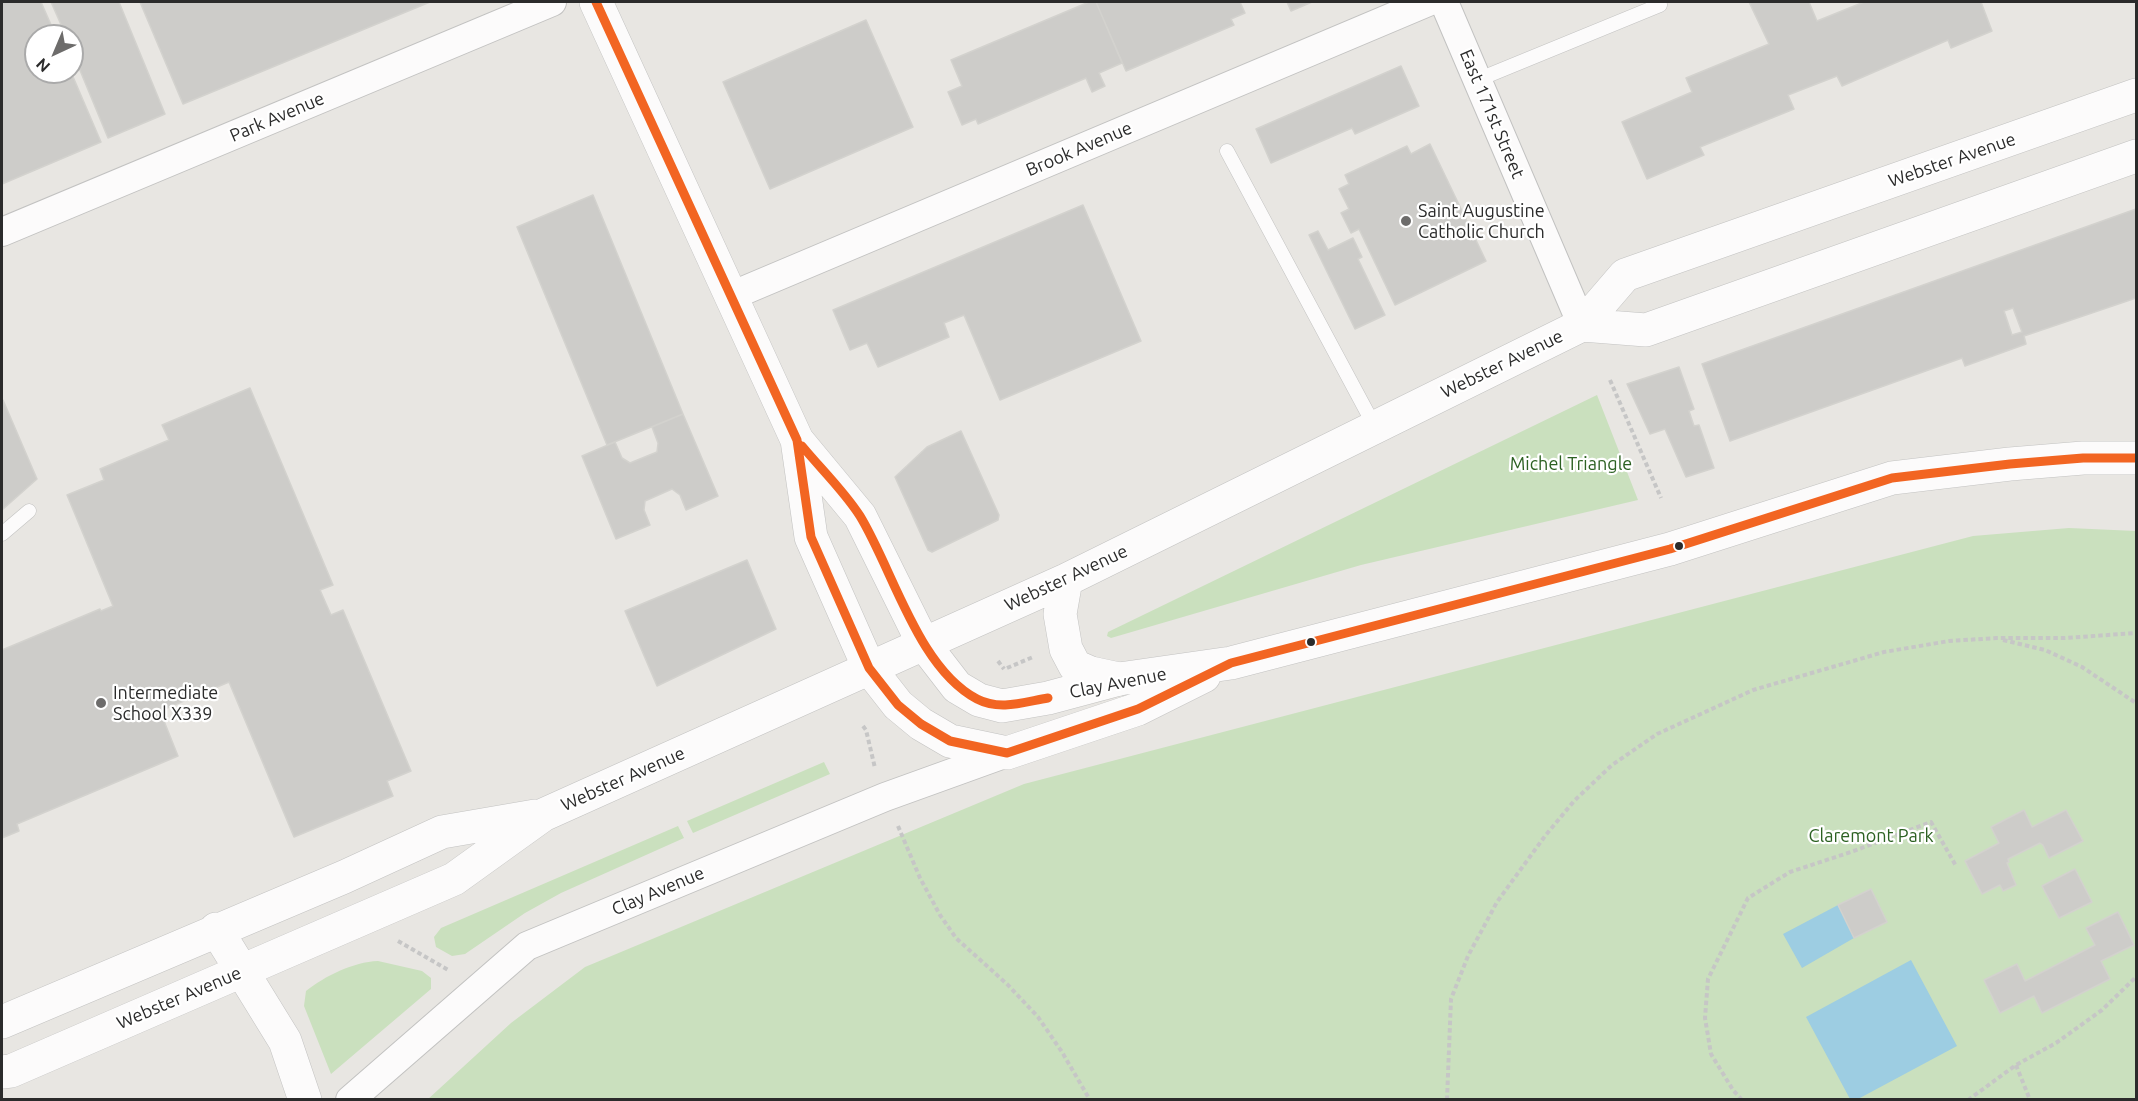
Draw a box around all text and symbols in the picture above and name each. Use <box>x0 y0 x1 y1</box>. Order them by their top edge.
north arrow <box>24 24 84 84</box>
street label: East 171st Street <box>1455 46 1529 182</box>
text: N <box>32 55 53 76</box>
street label: Park Avenue <box>227 87 327 147</box>
street label: Brook Avenue <box>1023 117 1135 181</box>
street label: Webster Avenue <box>1886 128 2018 192</box>
place label: Saint Augustine Catholic Church <box>1418 200 1545 242</box>
marker: Saint Augustine Catholic Church <box>1399 214 1413 228</box>
street label: Webster Avenue <box>1437 325 1567 403</box>
park label: Michel Triangle <box>1510 453 1632 475</box>
street label: Webster Avenue <box>1001 540 1131 616</box>
unlabelled marker <box>1673 540 1685 552</box>
unlabelled marker <box>1305 636 1317 648</box>
street label: Clay Avenue <box>1068 663 1168 703</box>
place label: Intermediate School X339 <box>113 682 218 724</box>
marker: Intermediate School X339 <box>94 696 108 710</box>
street label: Webster Avenue <box>558 742 688 816</box>
park label: Claremont Park <box>1808 825 1934 847</box>
street label: Clay Avenue <box>608 862 708 920</box>
street label: Webster Avenue <box>113 962 245 1034</box>

